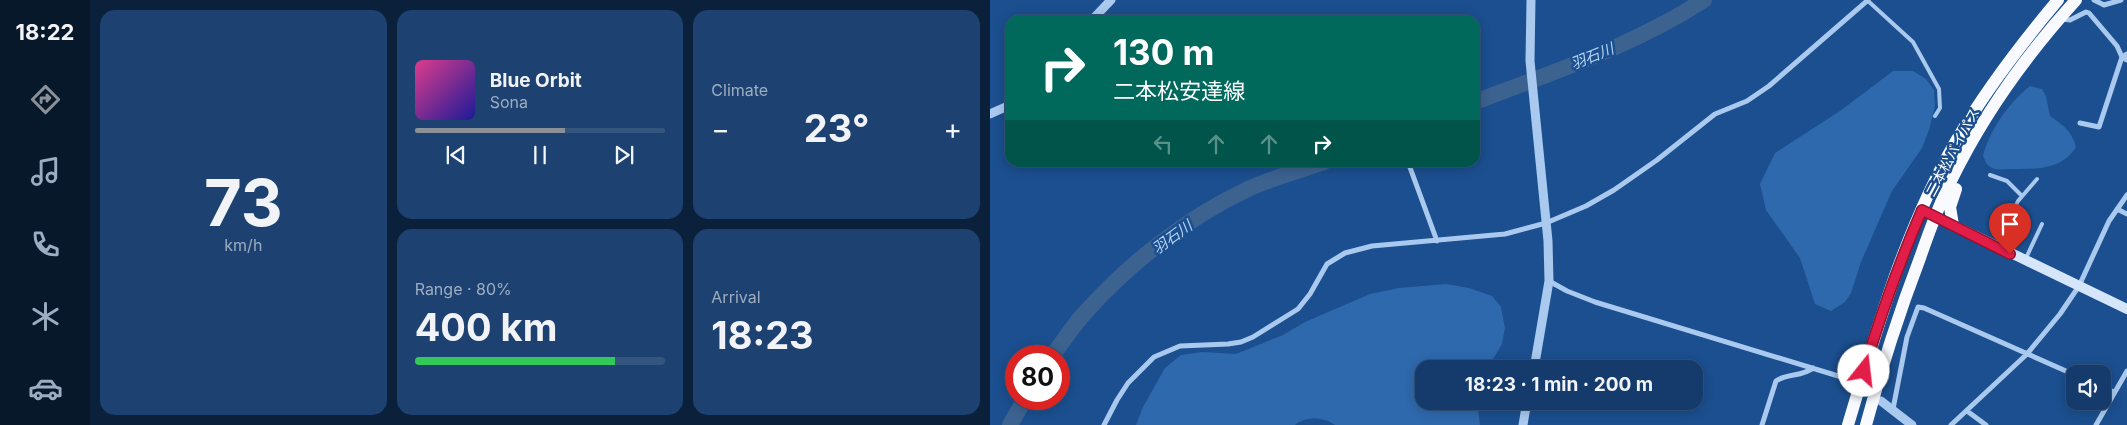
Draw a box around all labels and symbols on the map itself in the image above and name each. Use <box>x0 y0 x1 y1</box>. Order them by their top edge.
water label: 羽石川 <box>1568 38 1618 73</box>
street label: 二本松バイパス <box>1922 105 1982 199</box>
pin <box>1989 203 2031 254</box>
water label: 羽石川 <box>1148 215 1197 258</box>
position arrow <box>1837 344 1889 396</box>
speed limit sign: 80 <box>1005 345 1070 410</box>

